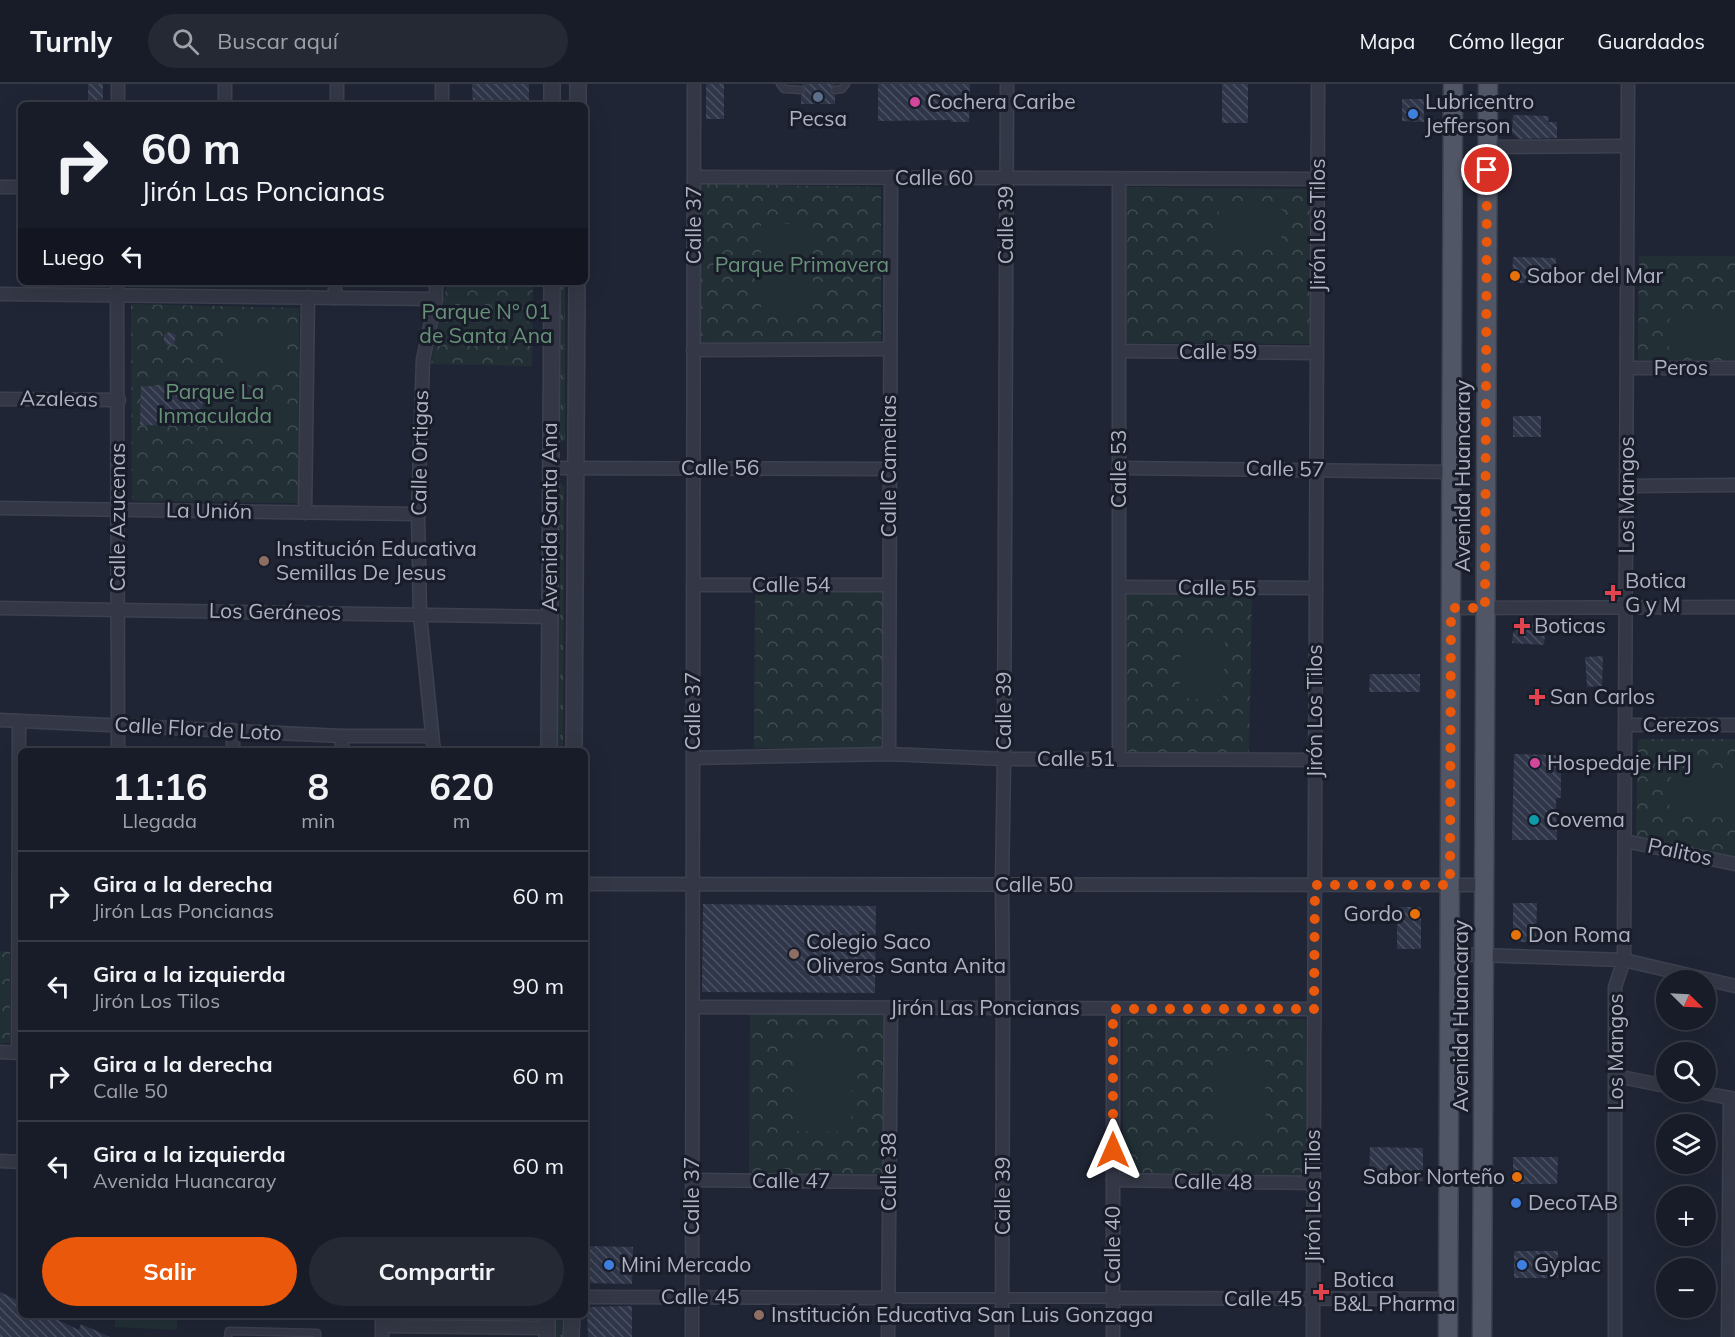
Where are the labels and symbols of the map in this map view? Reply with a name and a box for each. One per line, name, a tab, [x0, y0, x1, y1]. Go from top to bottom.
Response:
place label: Cochera Caribe	[927, 88, 1076, 114]
place label: Lubricentro Jefferson	[1425, 88, 1534, 138]
marker: Pecsa	[811, 90, 825, 104]
marker: Cochera Caribe	[908, 95, 922, 109]
place label: Pecsa	[789, 105, 847, 131]
marker: Lubricentro Jefferson	[1406, 107, 1420, 121]
pin	[1461, 144, 1512, 195]
street label: Jirón Los Tilos	[1304, 158, 1330, 292]
street label: Calle 60	[895, 164, 973, 190]
street label: Calle 37	[680, 186, 706, 264]
street label: Calle 39	[992, 186, 1018, 264]
park label: Parque Primavera	[715, 251, 889, 277]
place label: Sabor del Mar	[1527, 262, 1663, 288]
marker: Sabor del Mar	[1508, 269, 1522, 283]
park label: Parque N° 01 de Santa Ana	[419, 298, 553, 348]
street label: Calle 59	[1179, 338, 1257, 364]
street label: Peros	[1654, 354, 1708, 380]
park label: Parque La Inmaculada	[158, 378, 272, 428]
street label: Avenida Huancaray	[1449, 380, 1475, 572]
street label: Azaleas	[20, 384, 98, 412]
street label: Calle Ortigas	[405, 390, 433, 516]
street label: Calle Camelias	[875, 394, 901, 538]
street label: Avenida Santa Ana	[536, 422, 562, 612]
street label: Calle 53	[1105, 430, 1131, 508]
street label: Los Mangos	[1613, 436, 1639, 554]
street label: Calle Azucenas	[104, 443, 130, 591]
street label: Calle 56	[681, 454, 759, 480]
street label: Calle 57	[1245, 454, 1325, 482]
street label: La Unión	[166, 496, 252, 524]
place label: Institución Educativa Semillas De Jesus	[276, 535, 477, 585]
marker: Institución Educativa Semillas De Jesus	[257, 554, 271, 568]
place label: Botica G y M	[1625, 567, 1686, 617]
street label: Calle 54	[752, 571, 831, 597]
street label: Calle 55	[1177, 573, 1257, 601]
marker: Botica G y M	[1606, 586, 1620, 600]
street label: Los Geráneos	[209, 597, 341, 625]
place label: Boticas	[1534, 612, 1606, 638]
marker: Boticas	[1515, 619, 1529, 633]
street label: Jirón Los Tilos	[1301, 644, 1327, 778]
street label: Calle 37	[679, 672, 705, 750]
street label: Calle 39	[990, 672, 1016, 750]
place label: San Carlos	[1550, 683, 1655, 709]
marker: San Carlos	[1528, 688, 1546, 706]
street label: Calle Flor de Loto	[114, 711, 282, 745]
street label: Cerezos	[1642, 711, 1720, 737]
street label: Calle 51	[1037, 745, 1115, 771]
place label: Hospedaje HPJ	[1547, 749, 1692, 775]
marker: Hospedaje HPJ	[1528, 756, 1542, 770]
place label: Covema	[1546, 806, 1625, 832]
marker: Covema	[1527, 813, 1541, 827]
street label: Palitos	[1646, 832, 1715, 871]
street label: Calle 50	[995, 871, 1073, 897]
place label: Gordo	[1344, 900, 1403, 926]
marker: Gordo	[1408, 907, 1422, 921]
street label: Avenida Huancaray	[1447, 920, 1473, 1112]
place label: Don Roma	[1528, 921, 1631, 947]
place label: Colegio Saco Oliveros Santa Anita	[806, 928, 1006, 978]
marker: Don Roma	[1509, 928, 1523, 942]
marker: Colegio Saco Oliveros Santa Anita	[787, 947, 801, 961]
north arrow	[1656, 970, 1716, 1030]
street label: Los Mangos	[1602, 993, 1628, 1111]
street label: Jirón Las Poncianas	[890, 994, 1080, 1020]
position arrow	[1081, 1118, 1145, 1182]
street label: Jirón Los Tilos	[1299, 1129, 1325, 1263]
street label: Calle 38	[875, 1133, 901, 1211]
street label: Calle 37	[678, 1157, 704, 1235]
street label: Calle 39	[989, 1157, 1015, 1235]
place label: Sabor Norteño	[1363, 1163, 1505, 1189]
street label: Calle 47	[752, 1167, 830, 1193]
street label: Calle 48	[1173, 1167, 1253, 1195]
marker: Sabor Norteño	[1510, 1170, 1524, 1184]
place label: DecoTAB	[1528, 1189, 1618, 1215]
marker: DecoTAB	[1509, 1196, 1523, 1210]
street label: Calle 40	[1099, 1206, 1125, 1284]
place label: Mini Mercado	[621, 1251, 751, 1277]
place label: Gyplac	[1534, 1251, 1601, 1277]
marker: Mini Mercado	[602, 1258, 616, 1272]
marker: Gyplac	[1515, 1258, 1529, 1272]
place label: Botica B&L Pharma	[1333, 1266, 1456, 1316]
street label: Calle 45	[661, 1283, 739, 1309]
street label: Calle 45	[1224, 1285, 1302, 1311]
marker: Botica B&L Pharma	[1314, 1285, 1328, 1299]
place label: Institución Educativa San Luis Gonzaga	[771, 1301, 1153, 1327]
marker: Institución Educativa San Luis Gonzaga	[752, 1308, 766, 1322]

